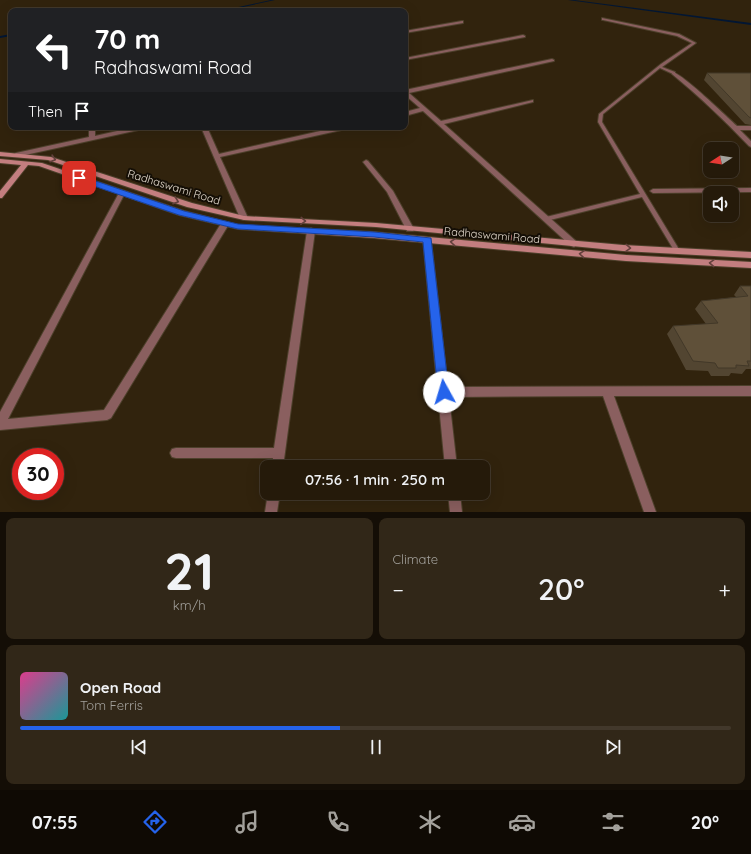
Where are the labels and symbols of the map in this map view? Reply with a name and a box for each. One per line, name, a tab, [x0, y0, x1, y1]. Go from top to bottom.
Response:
north arrow	[703, 142, 739, 178]
one-way arrow	[49, 155, 56, 163]
pin	[62, 161, 96, 195]
street label: Radhaswami Road	[126, 166, 222, 208]
one-way arrow	[172, 196, 179, 204]
one-way arrow	[300, 217, 307, 226]
street label: Radhaswami Road	[443, 224, 541, 246]
one-way arrow	[450, 238, 456, 247]
one-way arrow	[625, 244, 631, 253]
one-way arrow	[579, 250, 585, 259]
one-way arrow	[709, 258, 715, 267]
position arrow	[423, 371, 465, 413]
speed limit sign: 30	[12, 448, 64, 500]

